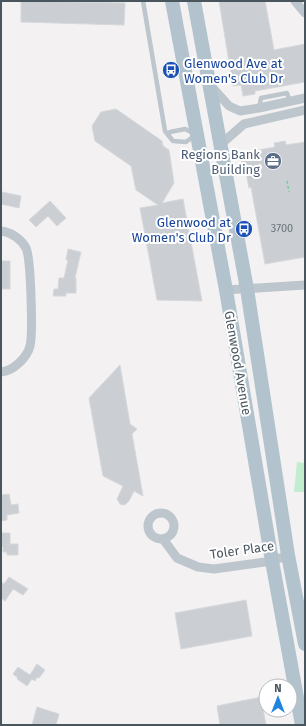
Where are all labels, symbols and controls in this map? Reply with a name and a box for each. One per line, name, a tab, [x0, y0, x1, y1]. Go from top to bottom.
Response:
place label: Glenwood Ave at Women's Club Dr	[184, 56, 283, 86]
bus stop icon: Glenwood Ave at Women's Club Dr	[161, 60, 181, 80]
place label: Regions Bank Building	[181, 147, 260, 177]
office icon: Regions Bank Building	[263, 151, 283, 171]
place label: Glenwood at Women's Club Dr	[132, 215, 231, 245]
bus stop icon: Glenwood at Women's Club Dr	[234, 219, 254, 239]
house number: 3700	[271, 222, 293, 235]
street label: Glenwood Avenue	[221, 310, 255, 416]
street label: Toler Place	[209, 538, 275, 562]
north arrow	[258, 678, 298, 718]
text: N	[274, 682, 282, 695]

